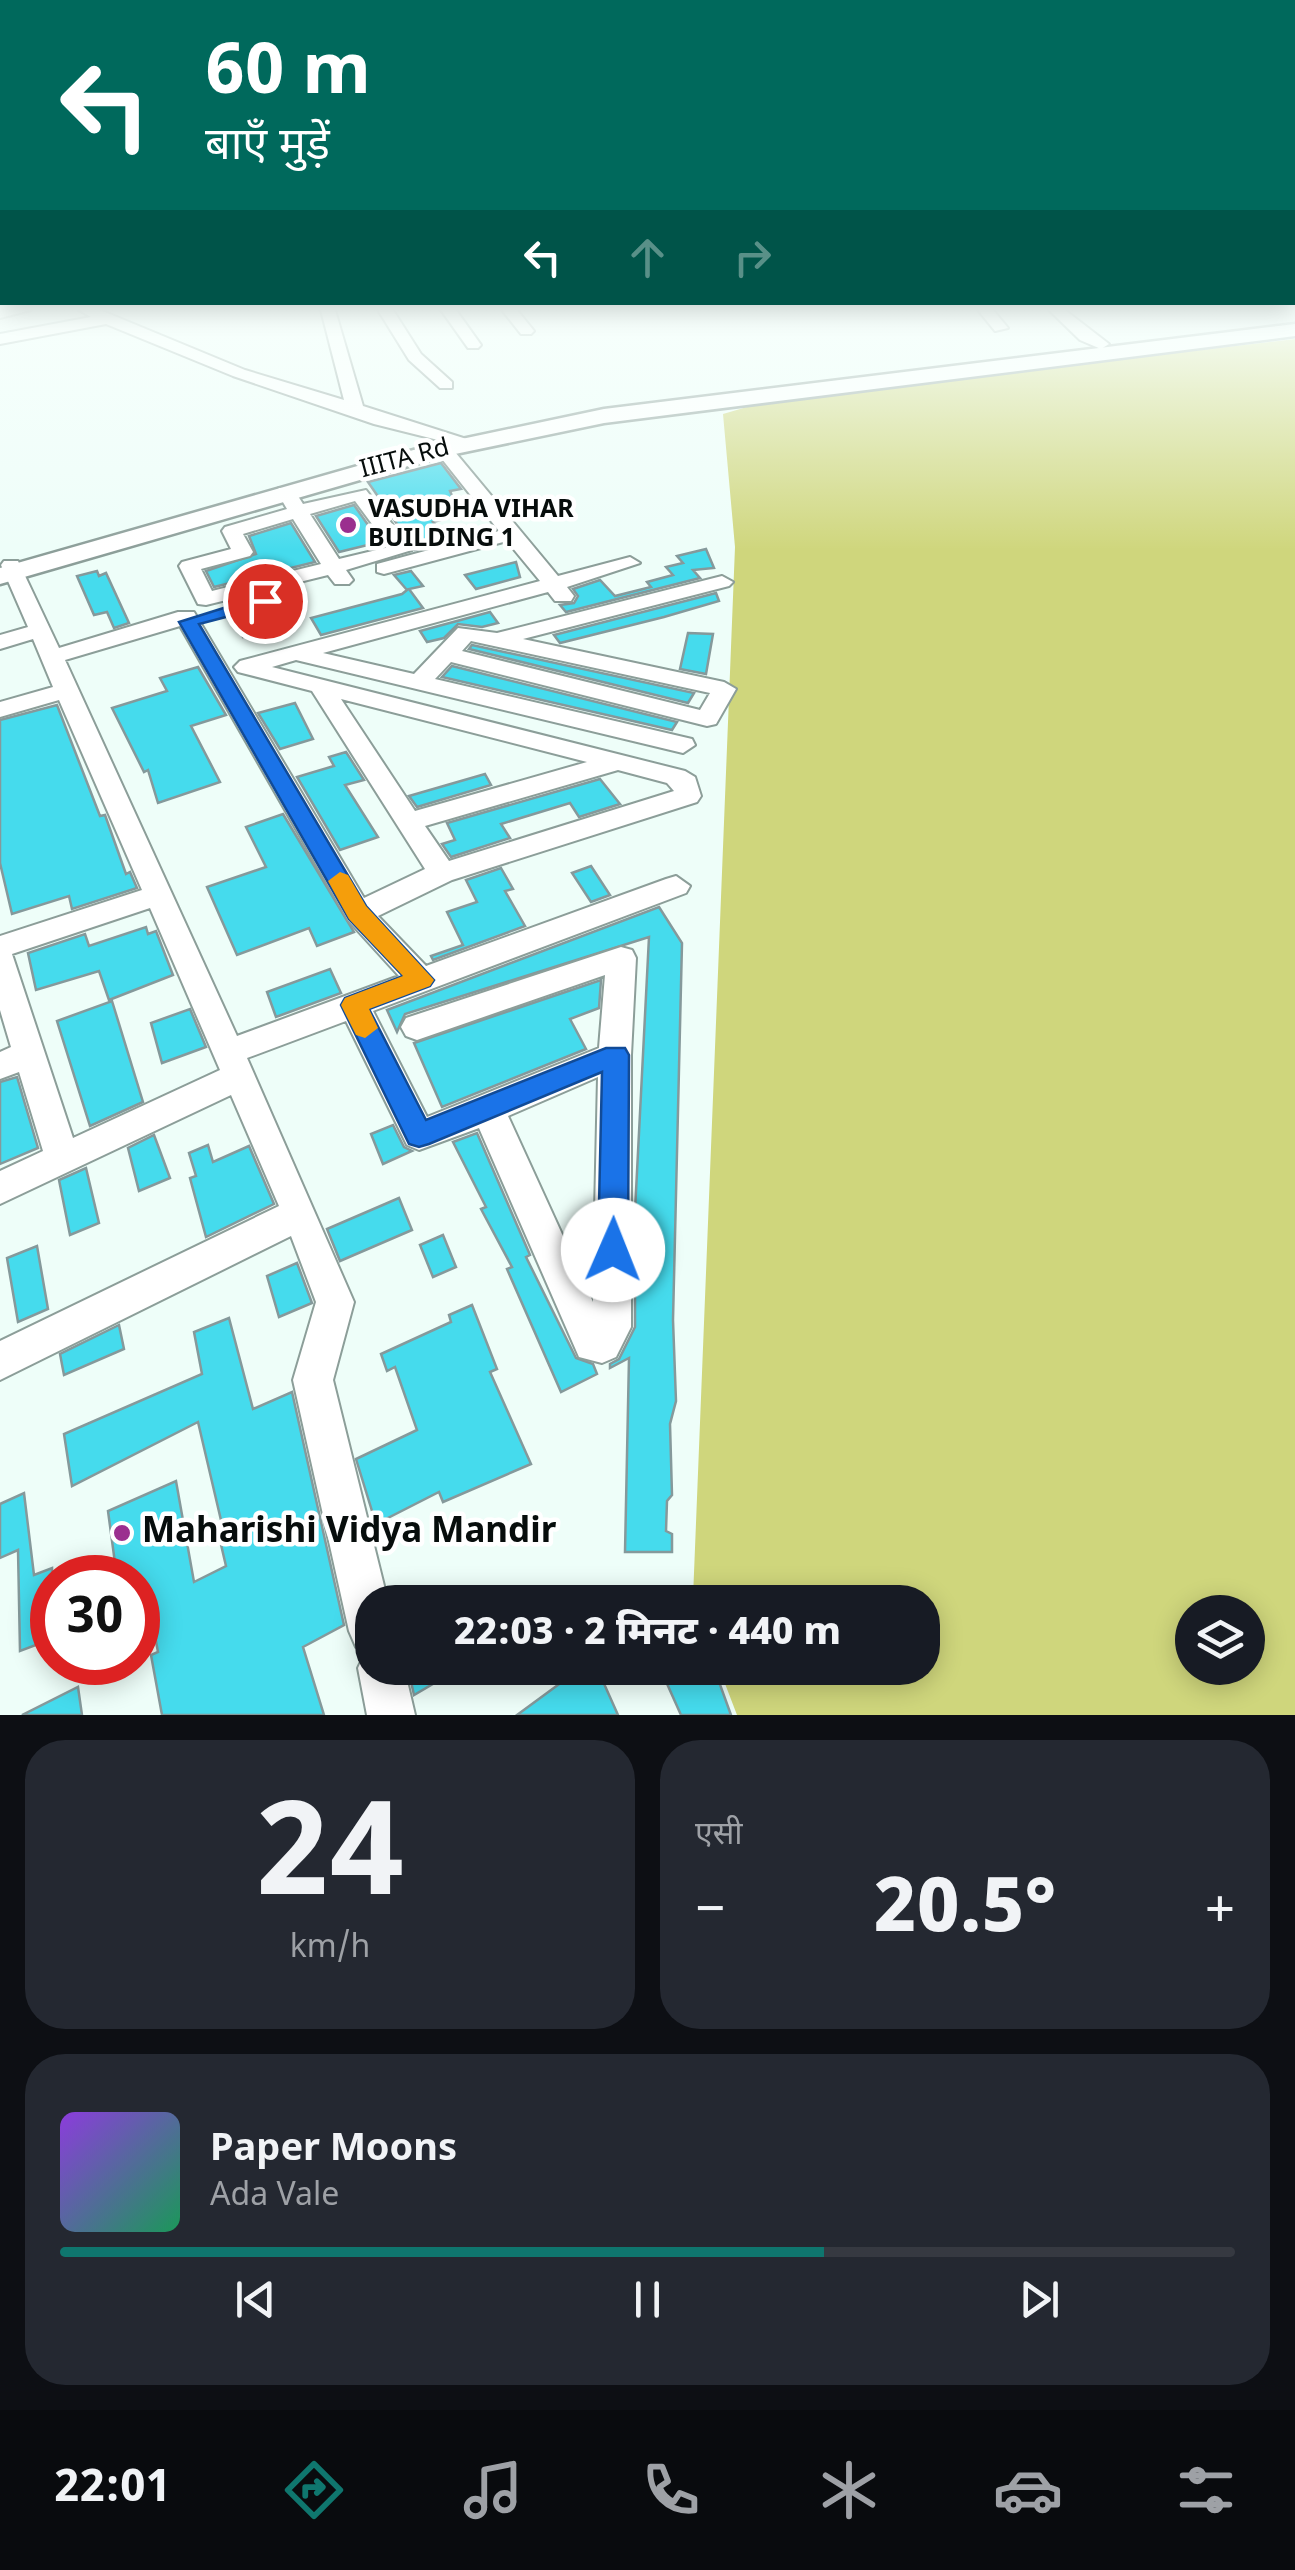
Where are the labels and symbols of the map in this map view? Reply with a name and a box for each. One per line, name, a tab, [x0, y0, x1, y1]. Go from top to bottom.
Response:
street label: IIITA Rd	[357, 433, 453, 487]
place label: VASUDHA VIHAR BUILDING 1	[368, 495, 574, 556]
marker: VASUDHA VIHAR BUILDING 1	[337, 514, 359, 536]
pin	[223, 559, 308, 644]
position arrow	[561, 1198, 665, 1302]
place label: Maharishi Vidya Mandir	[142, 1511, 557, 1556]
marker: Maharishi Vidya Mandir	[111, 1522, 133, 1544]
speed limit sign: 30	[30, 1555, 160, 1685]

